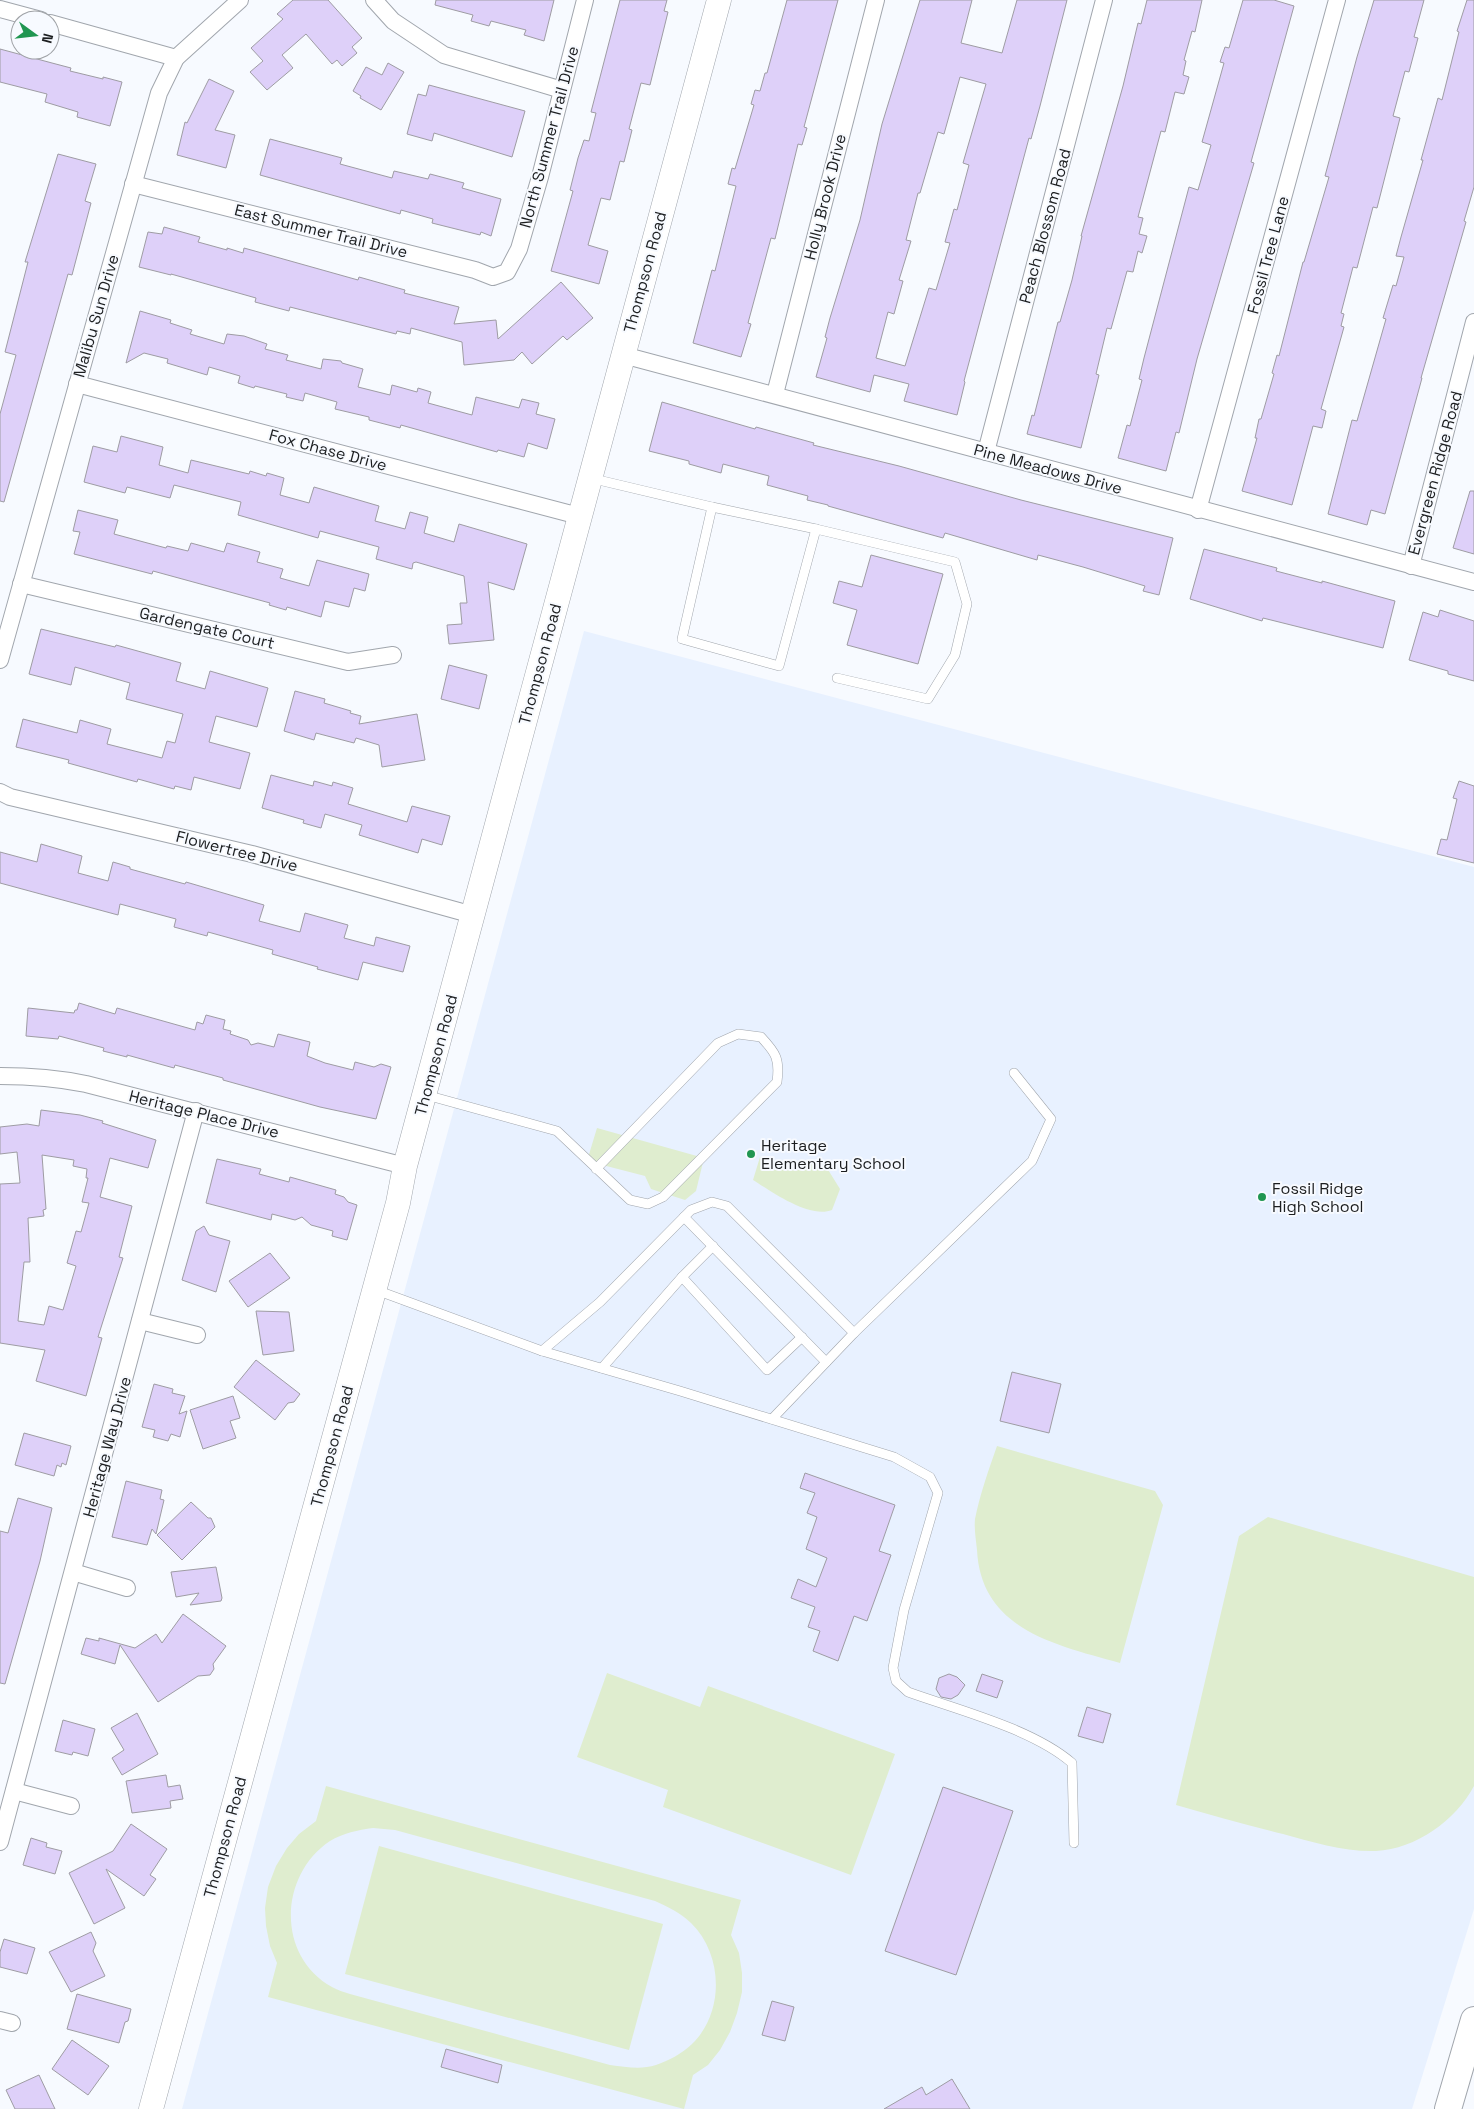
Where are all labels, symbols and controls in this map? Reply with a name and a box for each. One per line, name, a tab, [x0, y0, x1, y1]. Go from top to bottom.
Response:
north arrow	[10, 10, 60, 60]
text: N	[38, 31, 57, 45]
street label: North Summer Trail Drive	[515, 44, 583, 230]
street label: Holly Brook Drive	[799, 132, 851, 262]
street label: Peach Blossom Road	[1014, 146, 1076, 306]
street label: Fossil Tree Lane	[1242, 194, 1294, 316]
street label: East Summer Trail Drive	[232, 199, 410, 263]
street label: Thompson Road	[619, 209, 671, 335]
street label: Malibu Sun Drive	[68, 252, 124, 380]
street label: Evergreen Ridge Road	[1403, 389, 1467, 557]
street label: Fox Chase Drive	[267, 424, 389, 476]
street label: Pine Meadows Drive	[971, 439, 1125, 499]
street label: Thompson Road	[514, 601, 566, 727]
street label: Gardengate Court	[137, 602, 277, 654]
street label: Flowertree Drive	[174, 826, 300, 876]
street label: Thompson Road	[410, 992, 462, 1118]
street label: Heritage Place Drive	[127, 1085, 281, 1143]
place label: Heritage Elementary School	[761, 1135, 906, 1174]
marker: Heritage Elementary School	[745, 1148, 757, 1160]
place label: Fossil Ridge High School	[1272, 1178, 1363, 1217]
marker: Fossil Ridge High School	[1256, 1191, 1268, 1203]
street label: Heritage Way Drive	[78, 1374, 136, 1520]
street label: Thompson Road	[306, 1383, 358, 1509]
street label: Thompson Road	[199, 1774, 251, 1900]

